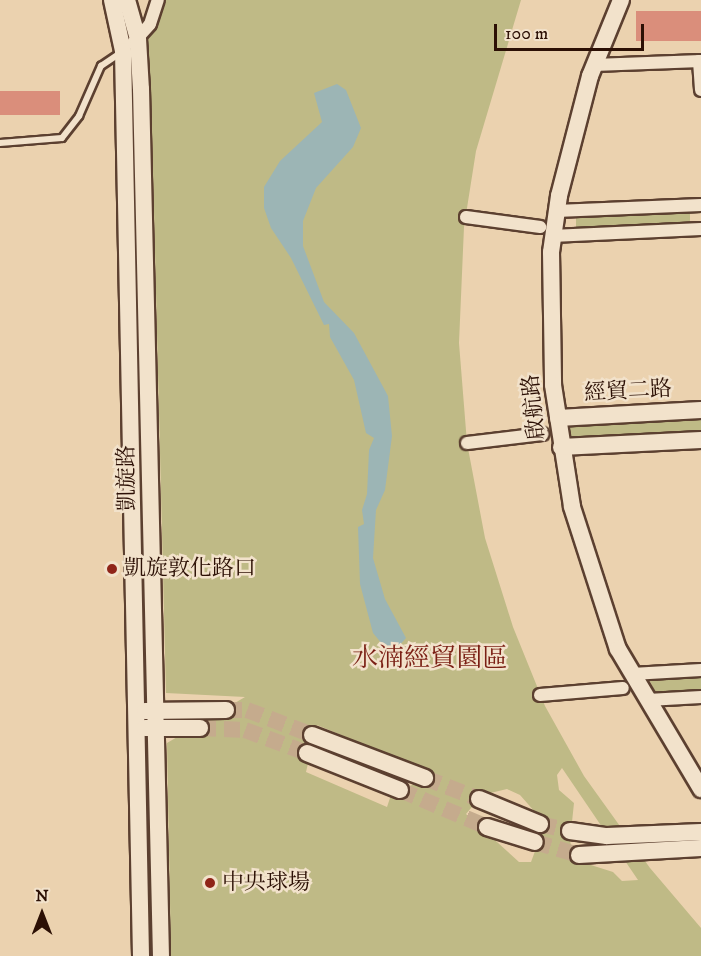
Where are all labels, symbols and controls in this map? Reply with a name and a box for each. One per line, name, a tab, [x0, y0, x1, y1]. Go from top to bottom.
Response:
scale bar	[497, 12, 647, 50]
text: 100 m	[505, 23, 548, 45]
street label: 啟航路	[517, 373, 551, 441]
street label: 經貿二路	[583, 376, 673, 406]
street label: 凱旋路	[113, 445, 141, 511]
place label: 凱旋敦化路口	[124, 556, 256, 582]
marker: 凱旋敦化路口	[105, 562, 119, 576]
district label: 水湳經貿園區	[352, 643, 508, 675]
place label: 中央球場	[222, 870, 310, 896]
marker: 中央球場	[203, 876, 217, 890]
north arrow	[12, 884, 72, 944]
text: N	[35, 886, 49, 906]

